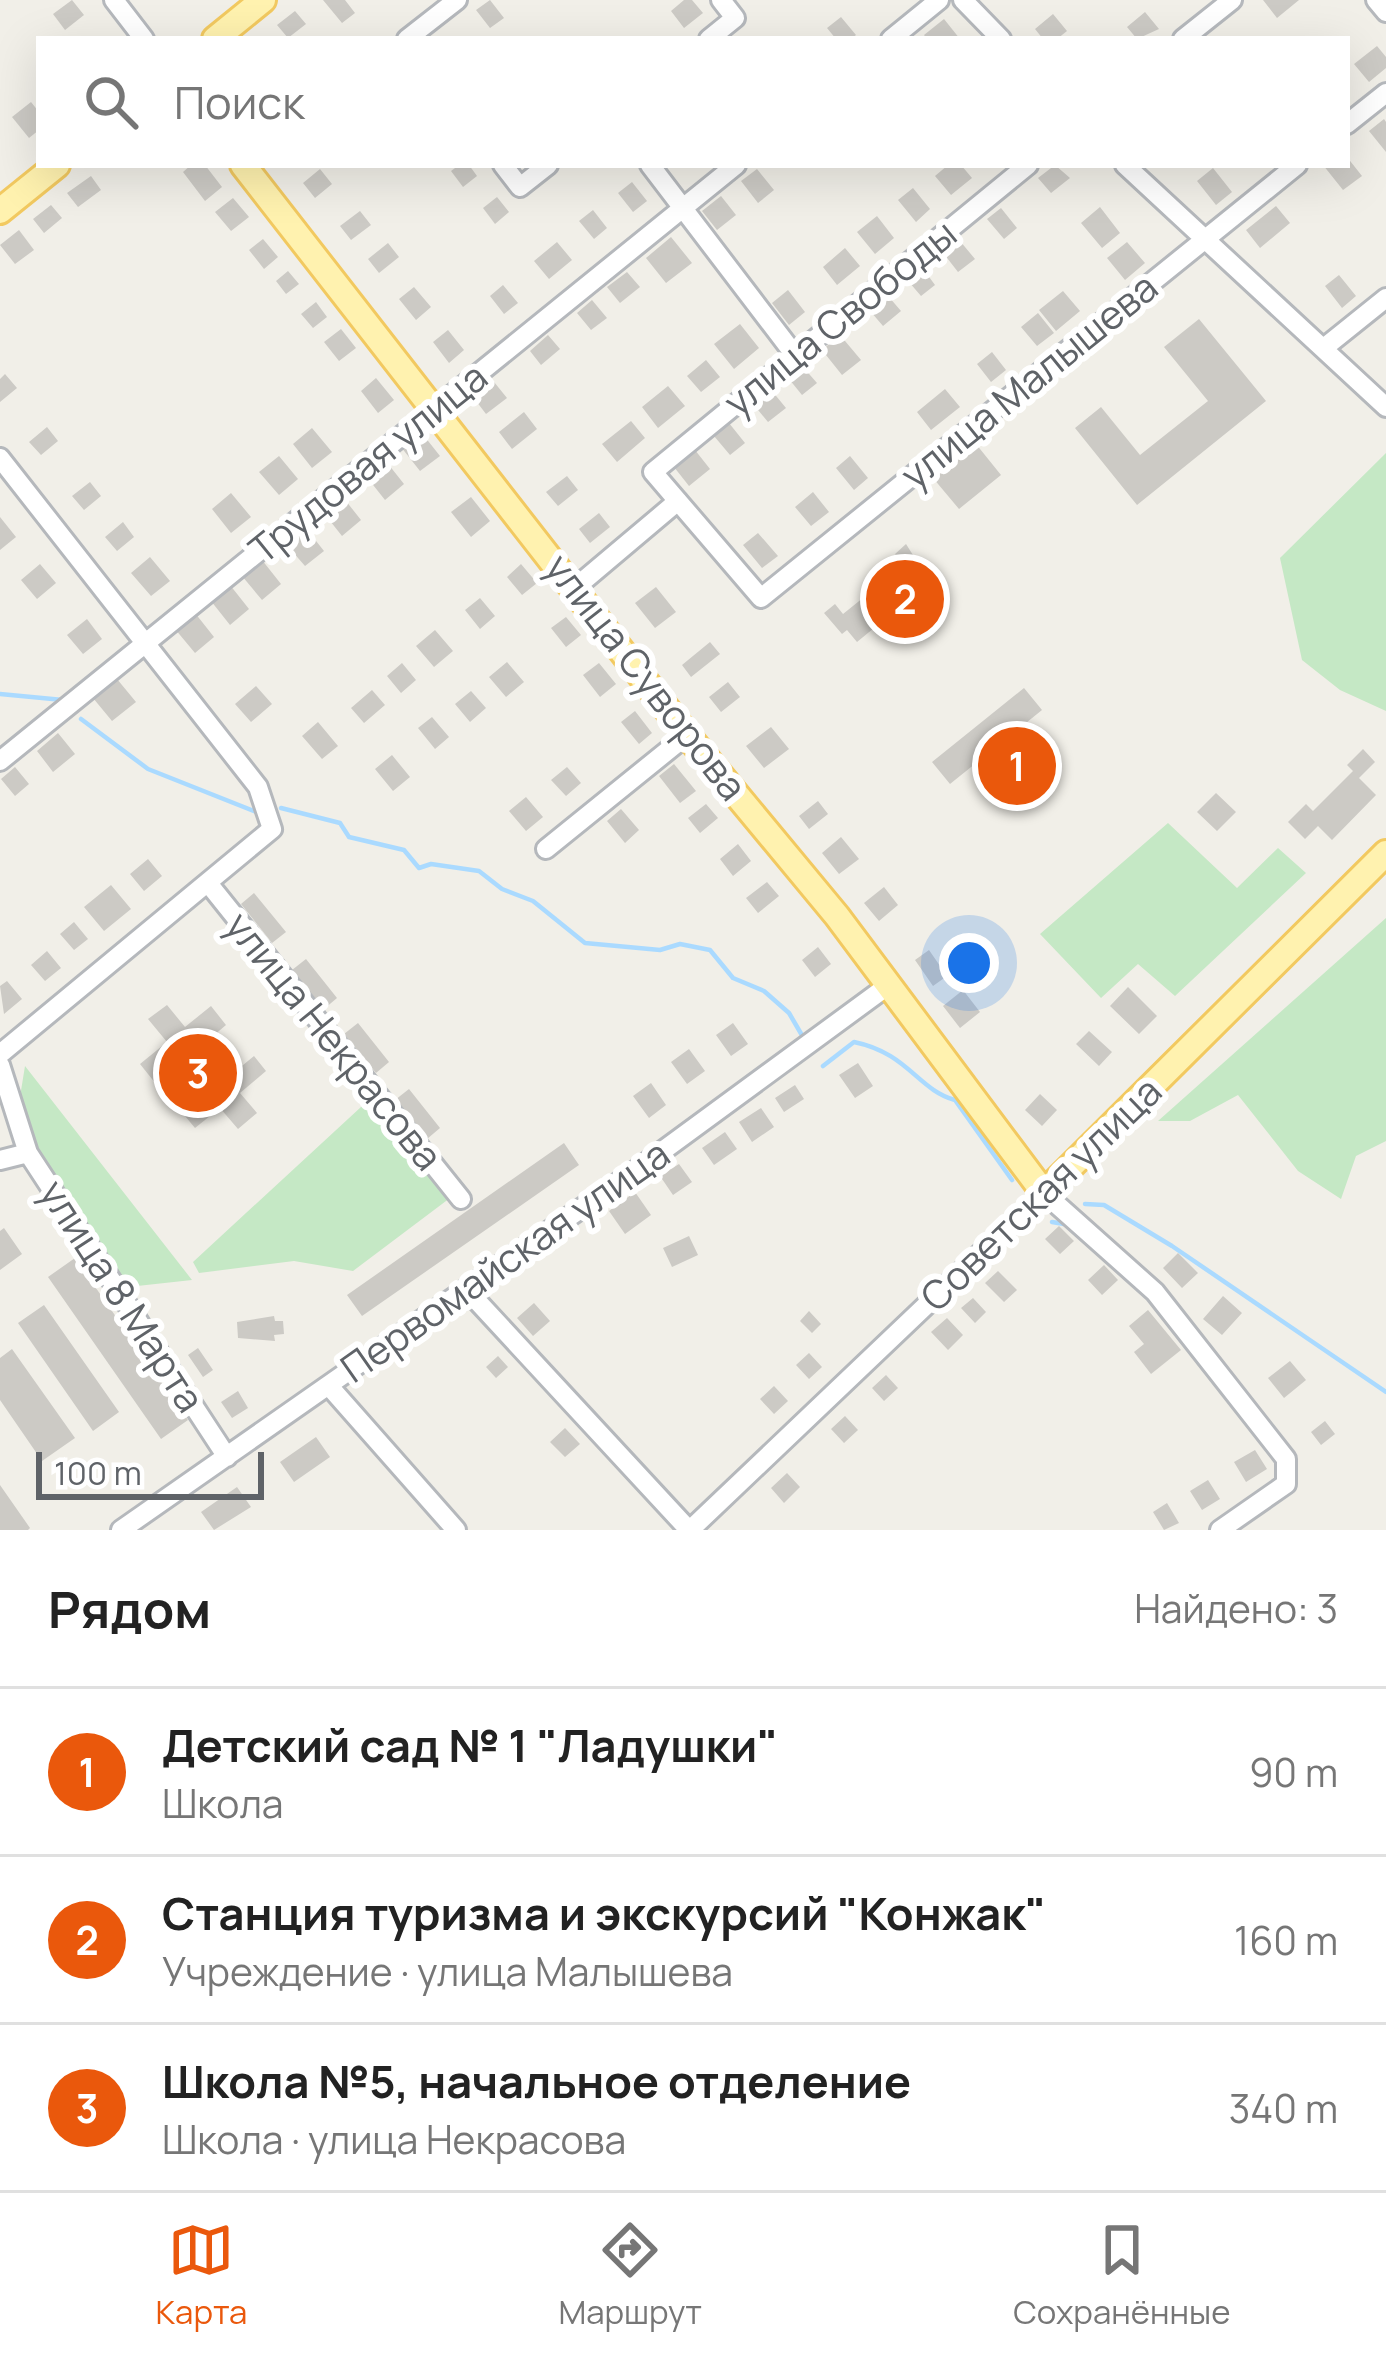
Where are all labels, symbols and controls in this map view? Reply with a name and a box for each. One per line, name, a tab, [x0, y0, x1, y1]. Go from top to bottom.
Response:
search box	[36, 36, 1350, 168]
icon: search	[78, 69, 144, 135]
text: Поиск	[174, 71, 305, 133]
street label: улица Свободы	[712, 207, 967, 428]
street label: улица Малышева	[889, 260, 1168, 501]
street label: Трудовая улица	[237, 349, 498, 575]
street label: улица Суворова	[533, 542, 760, 811]
pin: 2	[866, 554, 944, 644]
pin: 1	[978, 721, 1056, 811]
street label: улица Некрасова	[214, 900, 456, 1181]
your location	[939, 933, 999, 993]
pin: 3	[159, 1028, 237, 1118]
street label: Советская улица	[908, 1064, 1173, 1322]
street label: Первомайская улица	[329, 1126, 680, 1394]
street label: улица 8 Марта	[28, 1169, 218, 1422]
scale bar	[36, 1446, 264, 1499]
text: 100 m	[54, 1450, 142, 1495]
text: Рядом	[48, 1574, 211, 1643]
text: Найдено: 3	[1134, 1581, 1338, 1635]
text: Детский сад № 1 "Ладушки"	[162, 1714, 778, 1776]
text: 1	[78, 1745, 96, 1799]
text: 90 m	[1249, 1745, 1338, 1799]
text: Школа	[162, 1776, 284, 1830]
text: Станция туризма и экскурсий "Конжак"	[162, 1882, 1046, 1944]
text: 2	[75, 1913, 99, 1967]
text: 160 m	[1234, 1913, 1338, 1967]
text: Учреждение · улица Малышева	[162, 1944, 733, 1998]
text: Школа №5, начальное отделение	[162, 2050, 911, 2112]
text: 3	[76, 2081, 98, 2135]
text: 340 m	[1229, 2081, 1338, 2135]
text: Школа · улица Некрасова	[162, 2112, 626, 2166]
tab: Карта	[156, 2217, 247, 2334]
tab: Маршрут	[558, 2217, 702, 2334]
tab: Сохранённые	[1013, 2217, 1230, 2334]

